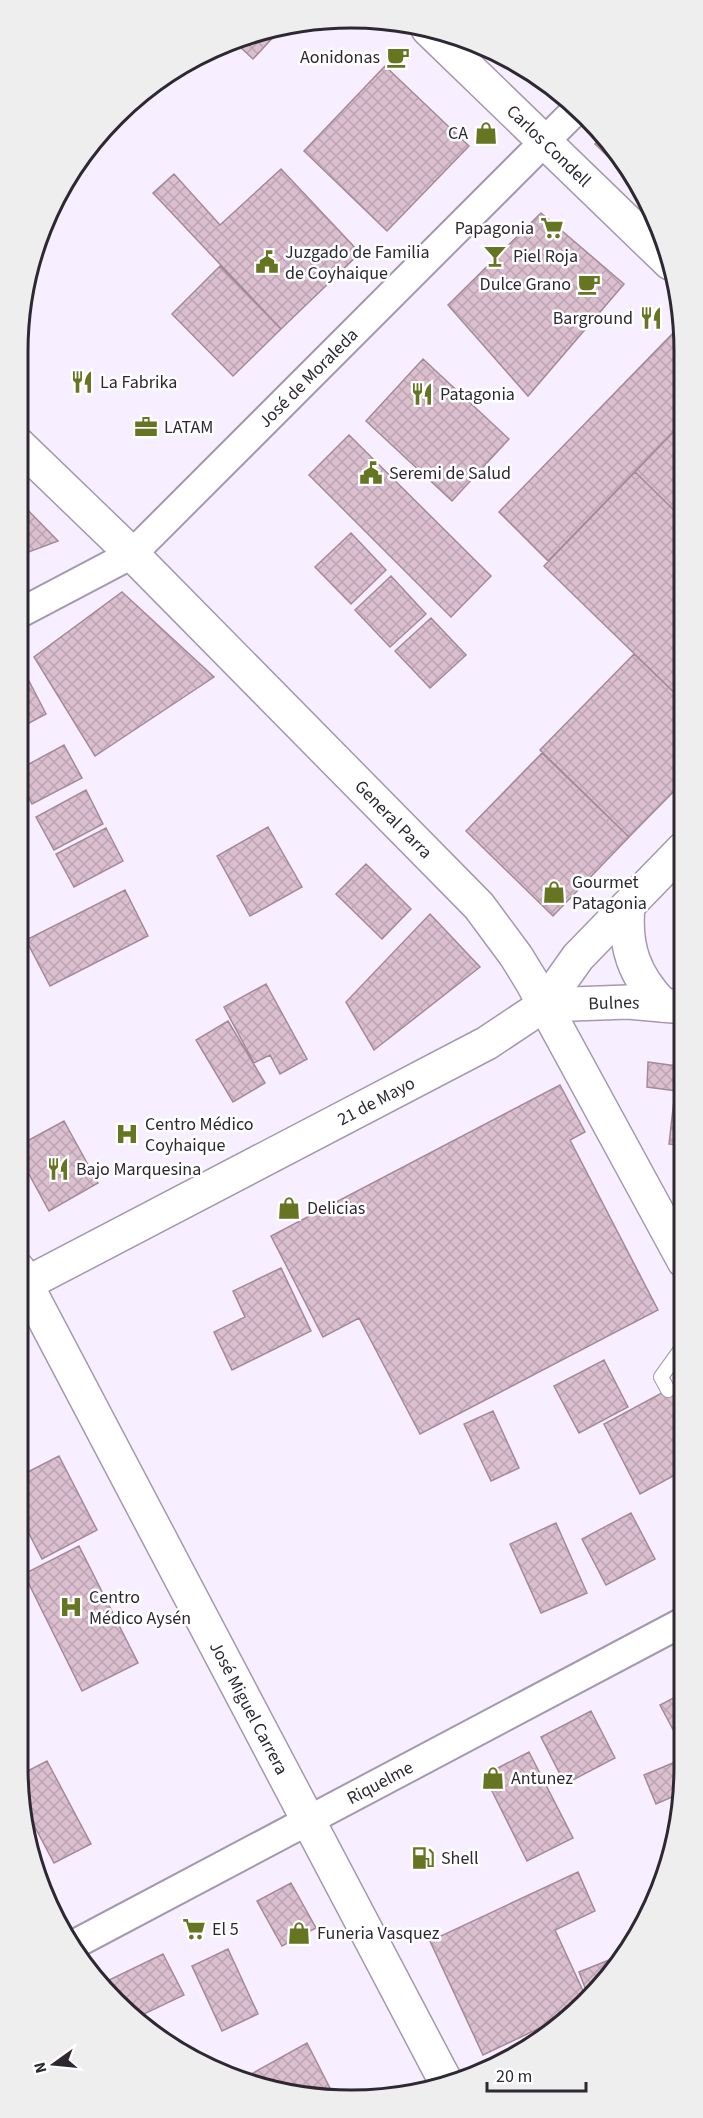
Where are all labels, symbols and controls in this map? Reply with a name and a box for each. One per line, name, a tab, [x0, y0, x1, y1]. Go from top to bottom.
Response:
cafe icon: Aonidonas	[385, 44, 411, 70]
place label: Aonidonas	[300, 45, 380, 70]
street label: Carlos Condell	[501, 99, 596, 193]
shop icon: CA	[473, 120, 499, 146]
place label: CA	[448, 121, 468, 146]
supermarket icon: Papagonia	[539, 215, 565, 241]
place label: Papagonia	[455, 216, 534, 241]
place label: Juzgado de Familia de Coyhaique	[285, 240, 429, 286]
bar icon: Piel Roja	[482, 243, 508, 269]
place label: Piel Roja	[513, 244, 578, 269]
public building icon: Juzgado de Familia de Coyhaique	[254, 249, 280, 275]
cafe icon: Dulce Grano	[576, 271, 602, 297]
place label: Dulce Grano	[480, 272, 571, 297]
restaurant icon: Barground	[638, 305, 664, 331]
place label: Barground	[553, 306, 633, 331]
street label: José de Moraleda	[253, 323, 364, 433]
restaurant icon: La Fabrika	[69, 369, 95, 395]
place label: La Fabrika	[100, 370, 177, 395]
restaurant icon: Patagonia	[409, 381, 435, 407]
place label: Patagonia	[440, 382, 515, 407]
office icon: LATAM	[133, 414, 159, 440]
place label: LATAM	[164, 415, 213, 440]
public building icon: Seremi de Salud	[358, 460, 384, 486]
place label: Seremi de Salud	[389, 461, 511, 486]
street label: General Parra	[349, 775, 438, 865]
place label: Gourmet Patagonia	[572, 870, 647, 916]
shop icon: Gourmet Patagonia	[541, 879, 567, 905]
street label: Bulnes	[588, 990, 641, 1016]
street label: 21 de Mayo	[333, 1071, 419, 1132]
place label: Centro Médico Coyhaique	[145, 1112, 254, 1158]
hospital icon: Centro Médico Coyhaique	[114, 1121, 140, 1147]
restaurant icon: Bajo Marquesina	[45, 1156, 71, 1182]
place label: Bajo Marquesina	[76, 1157, 201, 1182]
shop icon: Delicias	[276, 1195, 302, 1221]
place label: Delicias	[307, 1196, 365, 1221]
place label: Centro Médico Aysén	[89, 1585, 191, 1631]
hospital icon: Centro Médico Aysén	[58, 1594, 84, 1620]
street label: José Miguel Carrera	[203, 1637, 294, 1779]
street label: Riquelme	[343, 1755, 418, 1811]
shop icon: Antunez	[480, 1765, 506, 1791]
place label: Antunez	[511, 1766, 573, 1791]
fuel station icon: Shell	[410, 1845, 436, 1871]
place label: Shell	[441, 1846, 479, 1871]
supermarket icon: El 5	[181, 1916, 207, 1942]
place label: El 5	[212, 1917, 239, 1942]
shop icon: Funeria Vasquez	[286, 1920, 312, 1946]
place label: Funeria Vasquez	[317, 1921, 440, 1946]
north arrow	[24, 2034, 84, 2094]
scale bar	[487, 2055, 586, 2093]
text: N	[28, 2060, 52, 2076]
text: 20 m	[496, 2064, 532, 2089]

